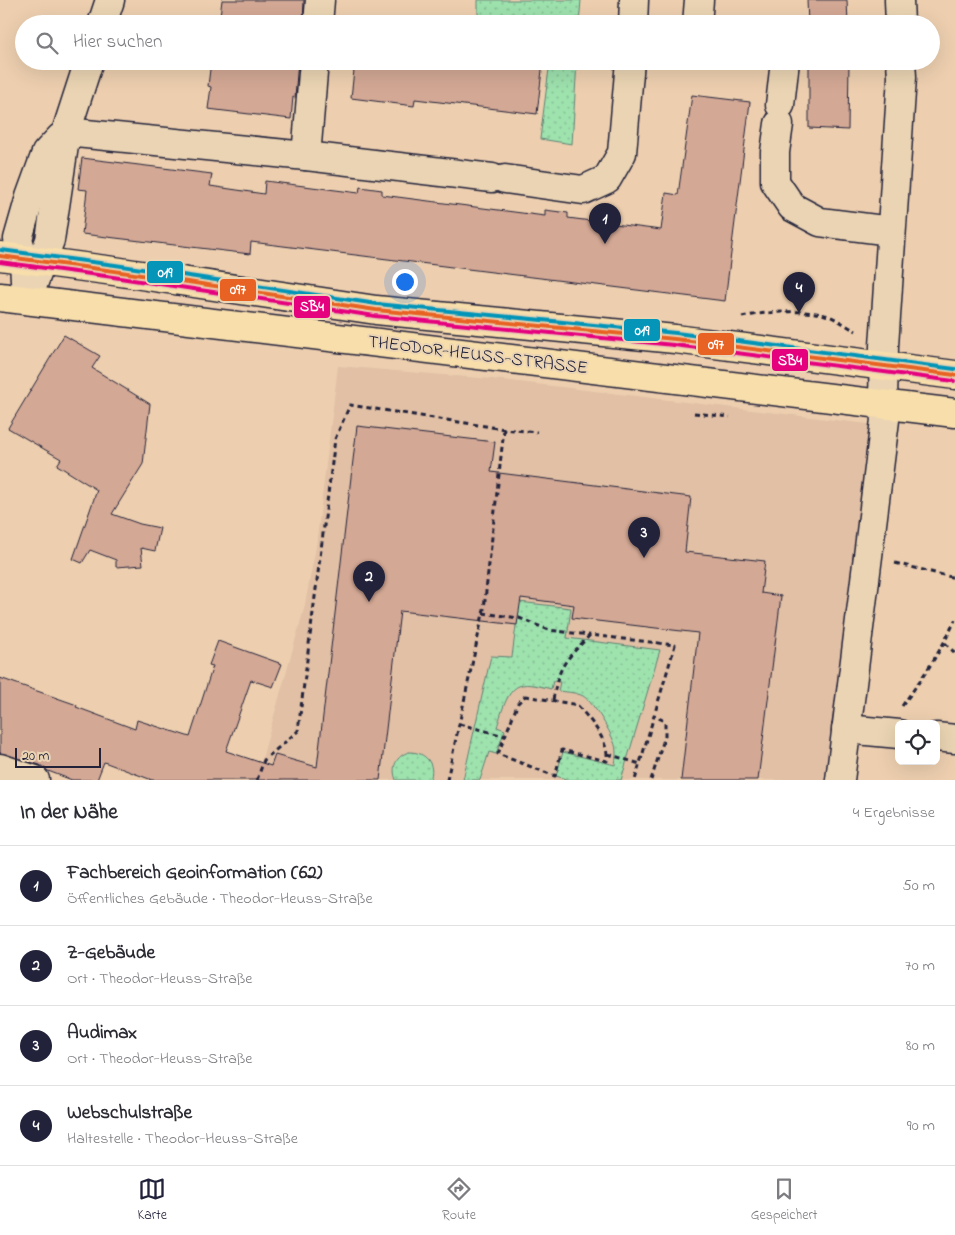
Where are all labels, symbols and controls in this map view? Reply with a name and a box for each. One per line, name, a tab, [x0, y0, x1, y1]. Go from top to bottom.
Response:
search box	[15, 15, 940, 70]
icon: search	[33, 29, 61, 57]
text: Hier suchen	[73, 29, 162, 56]
pin: 1	[589, 203, 621, 244]
line badge: 019	[146, 260, 184, 284]
text: 019	[157, 263, 173, 284]
your location	[392, 269, 418, 295]
pin: 4	[783, 272, 815, 313]
line badge: 097	[219, 278, 257, 302]
text: 097	[229, 280, 246, 301]
line badge: SB4	[293, 295, 331, 319]
text: SB4	[300, 297, 324, 318]
line badge: 019	[623, 318, 661, 342]
text: 019	[634, 321, 650, 342]
street label: THEODOR-HEUSS-STRASSE	[366, 330, 589, 382]
line badge: 097	[697, 332, 735, 356]
text: 097	[707, 335, 724, 356]
line badge: SB4	[771, 348, 809, 372]
text: SB4	[778, 351, 802, 372]
pin: 3	[628, 517, 660, 558]
pin: 2	[353, 561, 385, 602]
map controls	[895, 720, 940, 765]
button: locate	[895, 720, 940, 765]
scale bar	[15, 745, 101, 768]
text: 20 m	[22, 746, 49, 767]
text: In der Nähe	[20, 798, 118, 828]
text: 4 Ergebnisse	[853, 801, 935, 825]
text: Fachbereich Geoinformation (62)	[67, 860, 322, 887]
text: 1	[33, 874, 39, 898]
text: 50 m	[903, 874, 935, 898]
text: Öffentliches Gebäude · Theodor-Heuss-Straße	[67, 887, 373, 911]
text: Z-Gebäude	[67, 940, 155, 967]
text: 2	[32, 954, 40, 978]
text: 70 m	[905, 954, 935, 978]
text: Ort · Theodor-Heuss-Straße	[67, 967, 252, 991]
text: Audimax	[67, 1020, 137, 1047]
text: 3	[33, 1034, 39, 1058]
text: 80 m	[906, 1034, 935, 1058]
text: Ort · Theodor-Heuss-Straße	[67, 1047, 252, 1071]
text: Webschulstraße	[67, 1100, 192, 1127]
text: 4	[33, 1114, 39, 1138]
text: 90 m	[907, 1114, 935, 1138]
text: Haltestelle · Theodor-Heuss-Straße	[67, 1127, 298, 1151]
tab: Karte	[137, 1175, 167, 1226]
tab: Route	[442, 1175, 476, 1226]
tab: Gespeichert	[751, 1175, 818, 1226]

